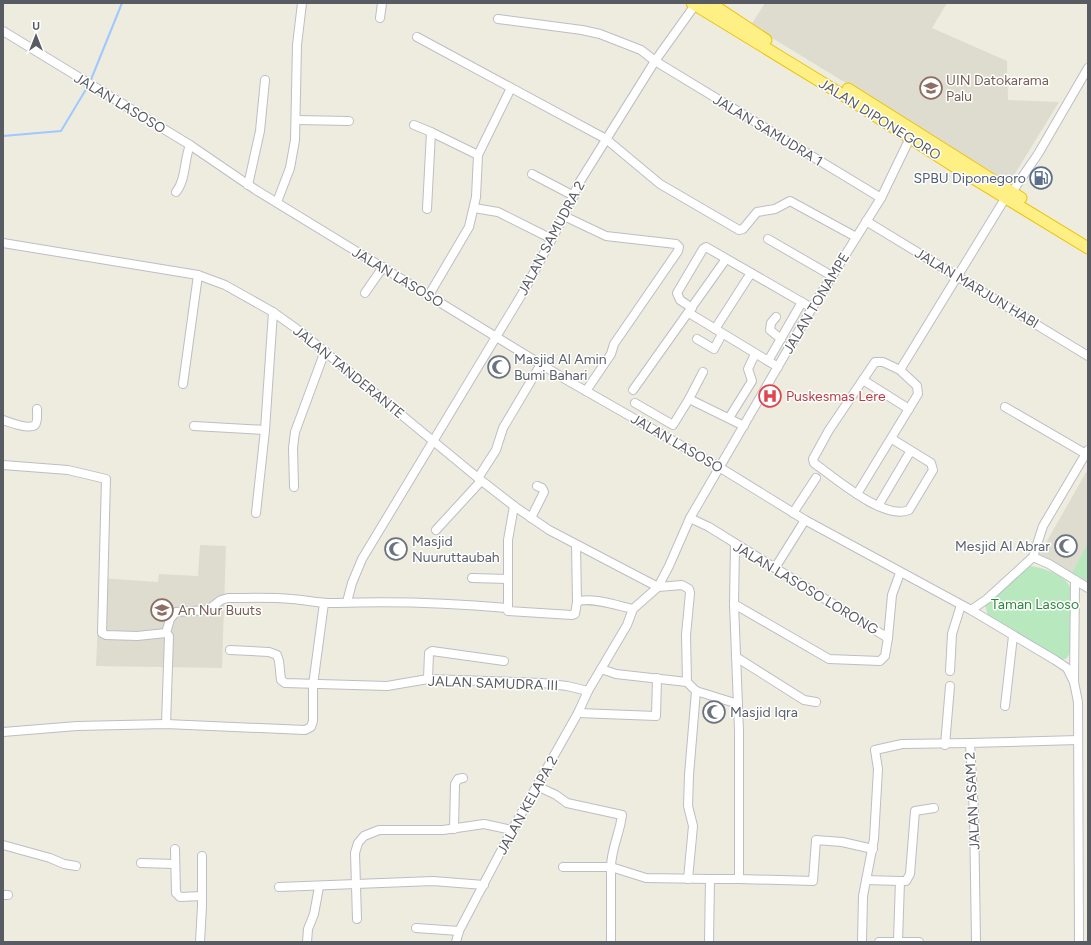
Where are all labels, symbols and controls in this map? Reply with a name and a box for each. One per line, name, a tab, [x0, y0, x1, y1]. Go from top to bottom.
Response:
north arrow	[16, 16, 56, 56]
text: U	[32, 20, 40, 33]
street label: JALAN LASOSO	[71, 70, 169, 137]
place label: UIN Datokarama Palu	[946, 72, 1049, 105]
street label: JALAN DIPONEGORO	[816, 75, 944, 164]
school or university icon: UIN Datokarama Palu	[918, 75, 944, 101]
street label: JALAN SAMUDRA 1	[710, 91, 826, 170]
fuel station icon: SPBU Diponegoro	[1028, 165, 1054, 191]
place label: SPBU Diponegoro	[913, 170, 1026, 187]
street label: JALAN SAMUDRA 2	[514, 178, 589, 298]
street label: JALAN LASOSO	[349, 244, 447, 311]
street label: JALAN MARJUN HABI	[912, 245, 1042, 332]
street label: JALAN TONAMPE	[780, 250, 853, 357]
street label: JALAN TANDERANTE	[290, 322, 408, 422]
place label: Masjid Al Amin Bumi Bahari	[514, 351, 607, 384]
mosque icon: Masjid Al Amin Bumi Bahari	[486, 354, 512, 380]
hospital icon: Puskesmas Lere	[757, 383, 783, 409]
place label: Puskesmas Lere	[786, 388, 886, 405]
street label: JALAN LASOSO	[628, 410, 726, 477]
place label: Masjid Nuuruttaubah	[412, 533, 500, 566]
mosque icon: Mesjid Al Abrar	[1053, 533, 1079, 559]
mosque icon: Masjid Nuuruttaubah	[383, 536, 409, 562]
street label: JALAN LASOSO LORONG	[730, 538, 882, 639]
place label: Mesjid Al Abrar	[955, 538, 1050, 555]
park label: Taman Lasoso	[991, 596, 1079, 613]
school or university icon: An Nur Buuts	[149, 597, 175, 623]
place label: An Nur Buuts	[178, 602, 262, 619]
street label: JALAN SAMUDRA III	[428, 673, 558, 694]
mosque icon: Masjid Iqra	[701, 699, 727, 725]
place label: Masjid Iqra	[730, 704, 798, 721]
street label: JALAN ASAM 2	[961, 751, 984, 851]
street label: JALAN KELAPA 2	[493, 753, 562, 858]

